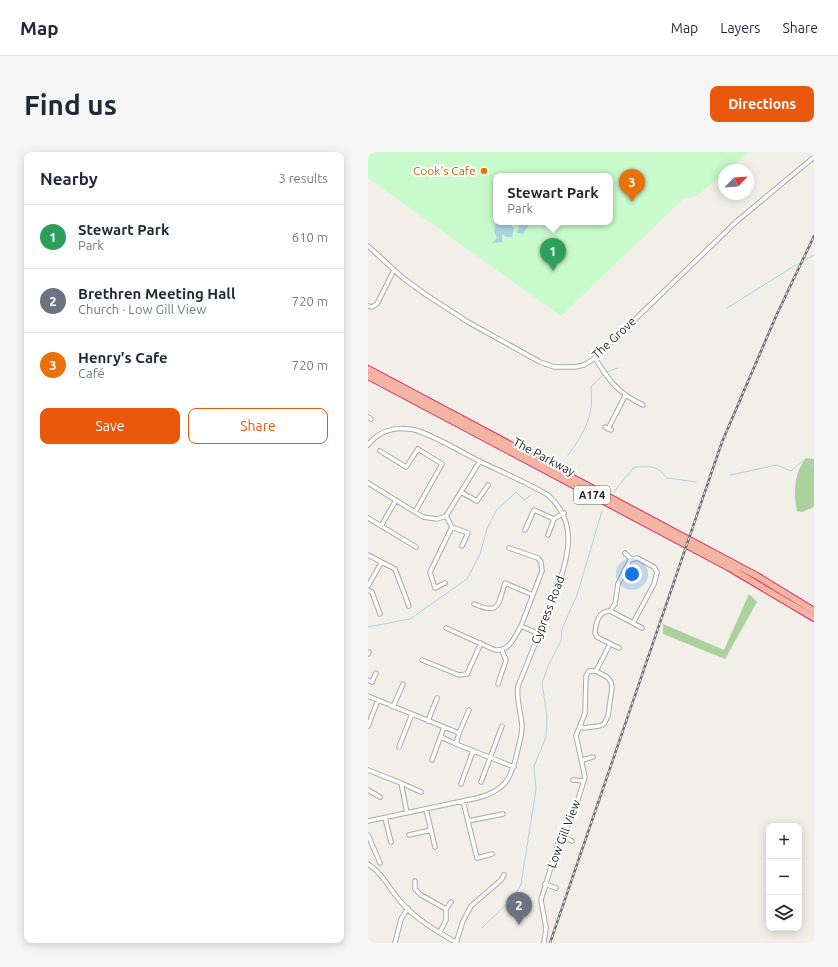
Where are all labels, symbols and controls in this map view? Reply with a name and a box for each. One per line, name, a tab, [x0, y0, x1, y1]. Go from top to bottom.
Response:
text: Map	[20, 17, 59, 39]
text: Map	[671, 20, 698, 36]
text: Layers	[720, 20, 760, 36]
text: Share	[782, 20, 818, 36]
button: Directions	[710, 86, 814, 122]
text: Find us	[24, 89, 117, 120]
place label: Cook's Cafe	[413, 164, 476, 177]
north arrow	[718, 164, 754, 200]
marker: Cook's Cafe	[479, 166, 489, 176]
text: Nearby	[40, 169, 98, 188]
pin: 3	[619, 169, 645, 202]
text: 3 results	[278, 171, 328, 185]
popup	[493, 173, 613, 225]
text: Stewart Park	[507, 184, 599, 201]
text: Park	[507, 201, 533, 215]
text: Stewart Park	[78, 221, 169, 238]
text: 1	[49, 230, 57, 244]
text: 610 m	[292, 230, 328, 244]
text: Park	[78, 238, 104, 252]
pin: 1	[540, 238, 566, 271]
text: Brethren Meeting Hall	[78, 285, 235, 302]
text: 2	[49, 294, 57, 308]
text: 720 m	[292, 294, 328, 308]
text: Church · Low Gill View	[78, 302, 206, 316]
street label: The Grove	[589, 314, 638, 361]
text: Henry's Cafe	[78, 349, 168, 366]
text: 3	[49, 358, 57, 372]
text: 720 m	[292, 358, 328, 372]
text: Café	[78, 366, 105, 380]
button: Save	[40, 408, 180, 444]
button: Share	[188, 408, 328, 444]
street label: The Parkway	[511, 435, 577, 478]
road number: A174	[574, 486, 610, 504]
your location	[622, 564, 642, 584]
street label: Cypress Road	[529, 574, 567, 646]
street label: Low Gill View	[545, 797, 583, 870]
map controls	[766, 823, 802, 931]
button: +	[766, 823, 802, 859]
button: −	[766, 859, 802, 895]
pin: 2	[506, 892, 532, 925]
button: layers	[766, 895, 802, 931]

